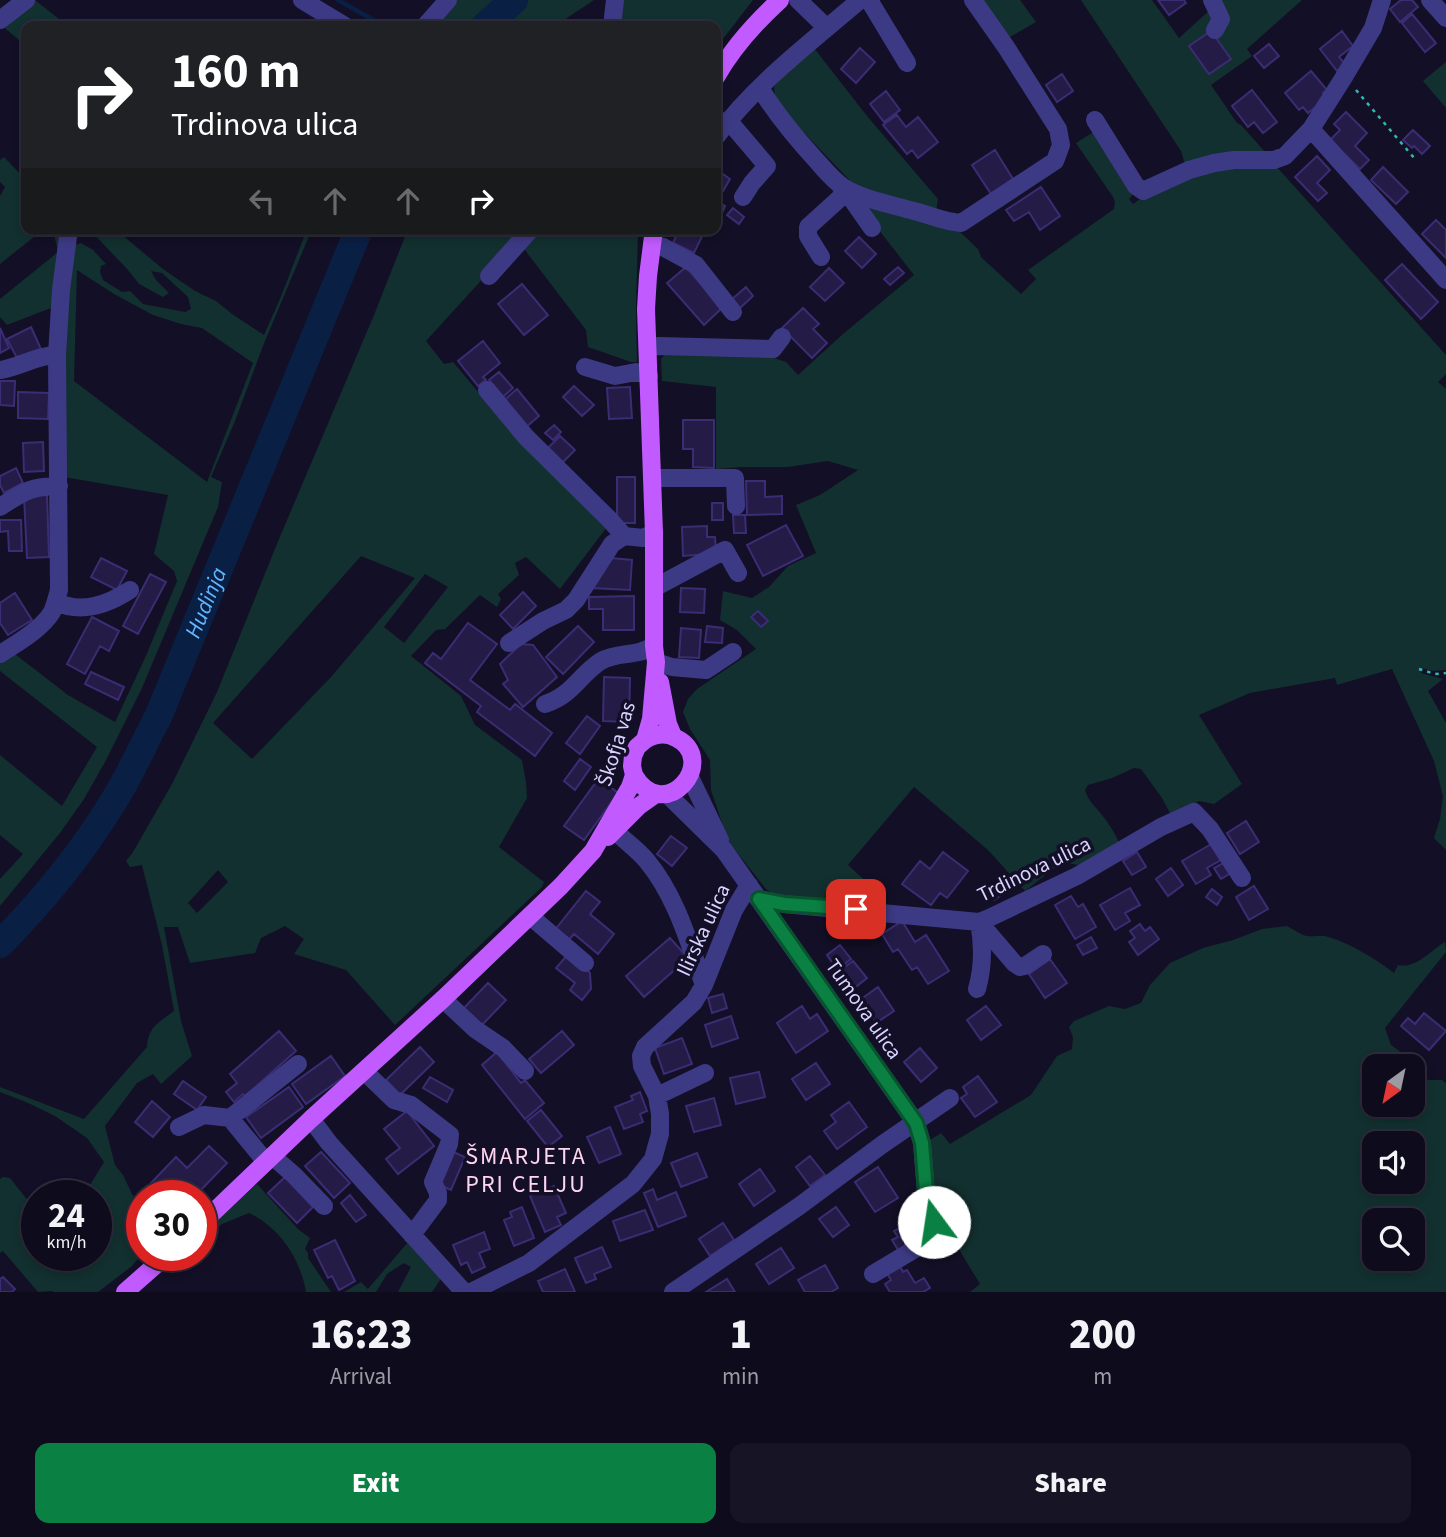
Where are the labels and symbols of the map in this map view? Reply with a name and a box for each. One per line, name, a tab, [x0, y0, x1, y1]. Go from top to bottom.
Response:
water label: Hudinja	[176, 562, 235, 643]
street label: Škofja vas	[589, 698, 643, 790]
street label: Trdinova ulica	[972, 829, 1096, 909]
street label: Ilirska ulica	[669, 879, 737, 981]
pin	[826, 879, 886, 939]
street label: Tumova ulica	[818, 953, 910, 1065]
north arrow	[1362, 1054, 1424, 1116]
district label: ŠMARJETA PRI CELJU	[465, 1139, 587, 1202]
speed limit sign: 30	[126, 1180, 217, 1271]
position arrow	[897, 1185, 971, 1259]

